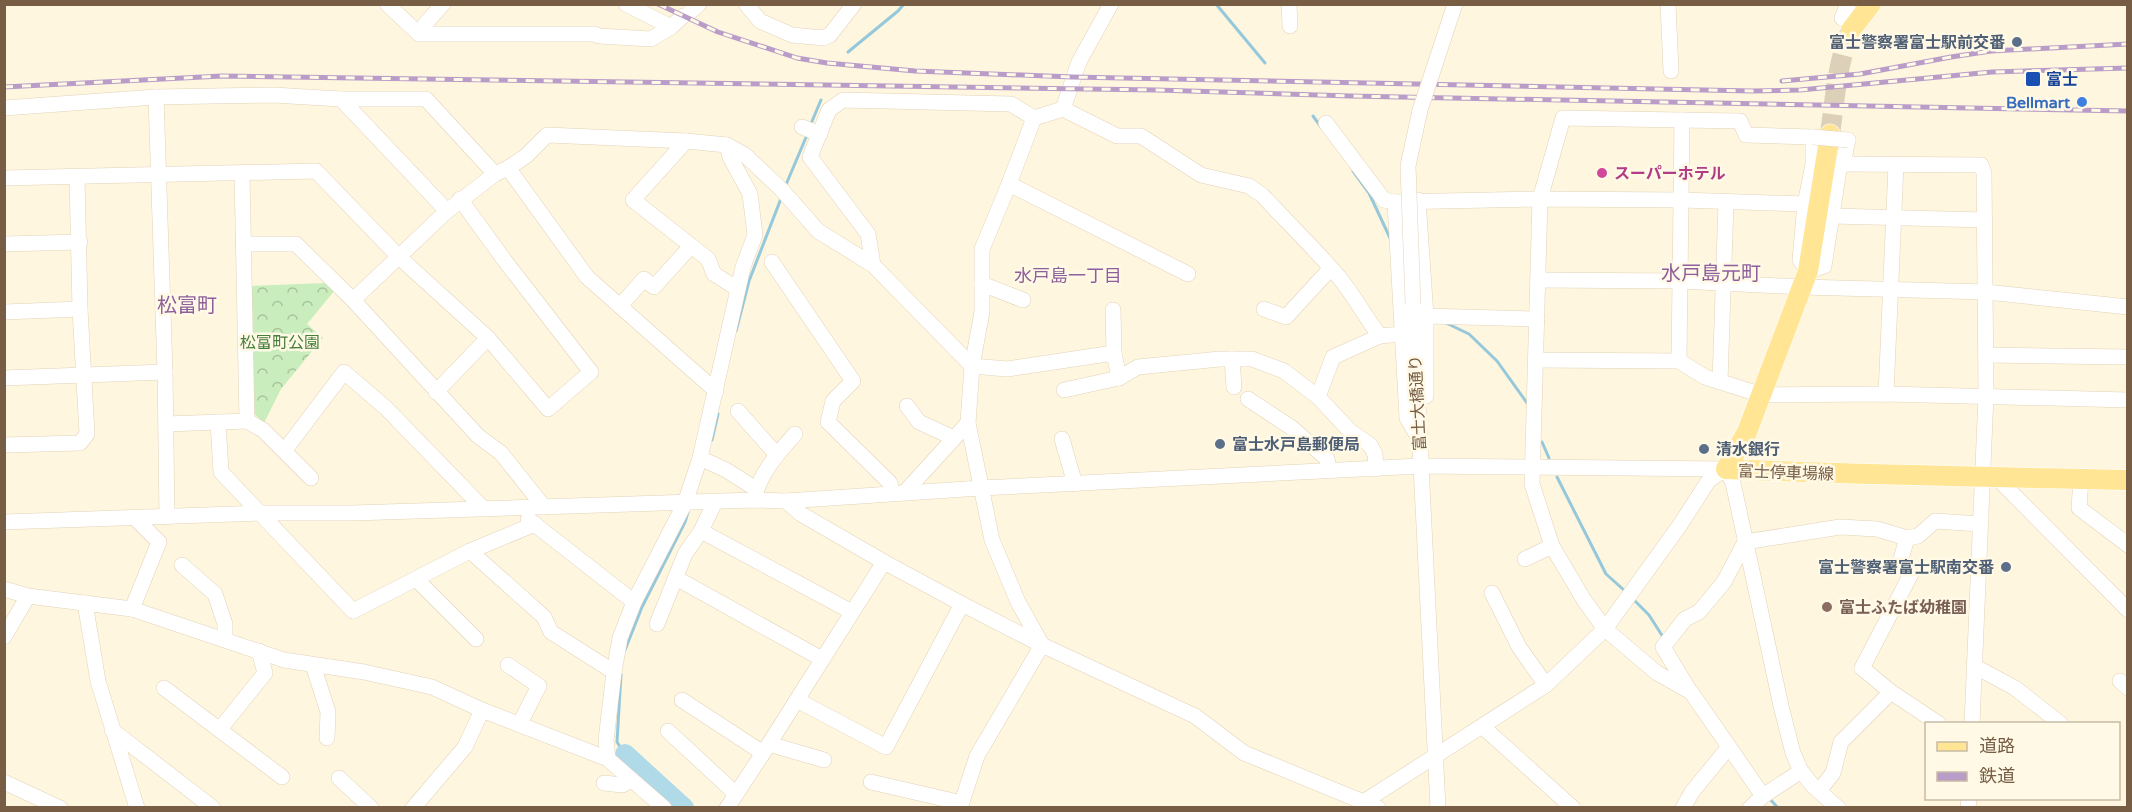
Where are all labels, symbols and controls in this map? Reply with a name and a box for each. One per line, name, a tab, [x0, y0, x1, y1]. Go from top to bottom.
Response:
place label: 富士警察署富士駅前交番	[1829, 33, 2005, 53]
marker: 富士警察署富士駅前交番	[2010, 35, 2024, 49]
marker: 富士	[2024, 70, 2042, 88]
place label: 富士	[2046, 70, 2078, 90]
place label: Bellmart	[2006, 93, 2071, 113]
marker: Bellmart	[2075, 95, 2089, 109]
place label: スーパーホテル	[1614, 164, 1726, 184]
marker: スーパーホテル	[1595, 166, 1609, 180]
district label: 水戸島元町	[1661, 262, 1761, 286]
district label: 水戸島一丁目	[1014, 265, 1122, 287]
district label: 松富町	[157, 294, 217, 318]
park label: 松富町公園	[240, 333, 320, 353]
street label: 富士大橋通り	[1405, 354, 1430, 451]
place label: 富士水戸島郵便局	[1232, 435, 1360, 455]
marker: 富士水戸島郵便局	[1213, 437, 1227, 451]
place label: 清水銀行	[1716, 440, 1780, 460]
marker: 清水銀行	[1697, 442, 1711, 456]
street label: 富士停車場線	[1738, 461, 1834, 485]
place label: 富士警察署富士駅南交番	[1818, 558, 1994, 578]
marker: 富士警察署富士駅南交番	[1999, 560, 2013, 574]
place label: 富士ふたば幼稚園	[1839, 598, 1967, 618]
marker: 富士ふたば幼稚園	[1820, 600, 1834, 614]
legend	[1925, 722, 2120, 800]
text: 道路	[1979, 735, 2015, 757]
text: 鉄道	[1979, 765, 2015, 787]

